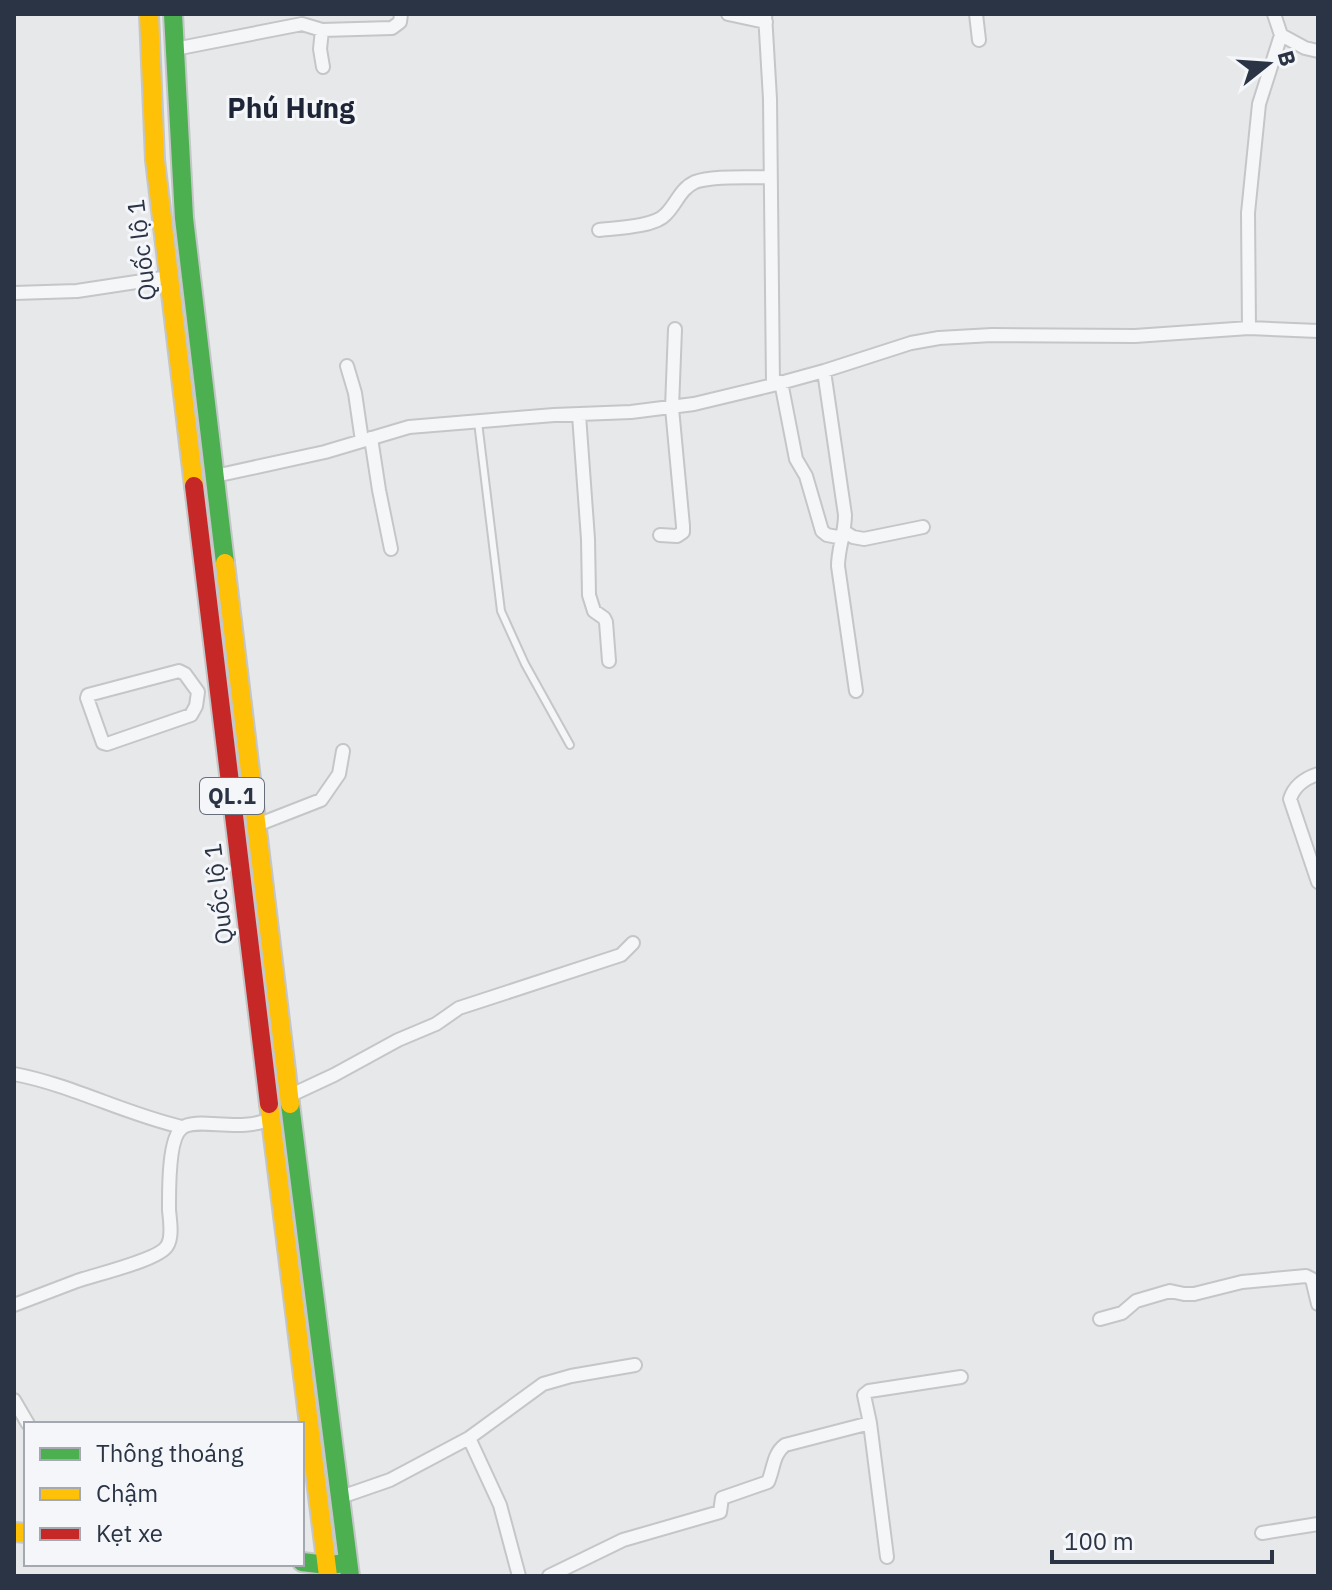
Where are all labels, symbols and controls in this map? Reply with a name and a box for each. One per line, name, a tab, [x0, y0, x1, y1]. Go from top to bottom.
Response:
north arrow	[1228, 24, 1308, 104]
text: B	[1272, 47, 1304, 69]
district label: Phú Hưng	[227, 89, 355, 126]
street label: Quốc lộ 1	[119, 198, 163, 303]
road number: QL.1	[200, 778, 264, 814]
street label: Quốc lộ 1	[196, 842, 240, 947]
legend	[24, 1422, 304, 1566]
text: Thông thoáng	[96, 1437, 244, 1469]
text: Chậm	[96, 1477, 158, 1509]
scale bar	[1052, 1514, 1272, 1564]
text: Kẹt xe	[96, 1517, 163, 1549]
text: 100 m	[1064, 1525, 1134, 1557]

